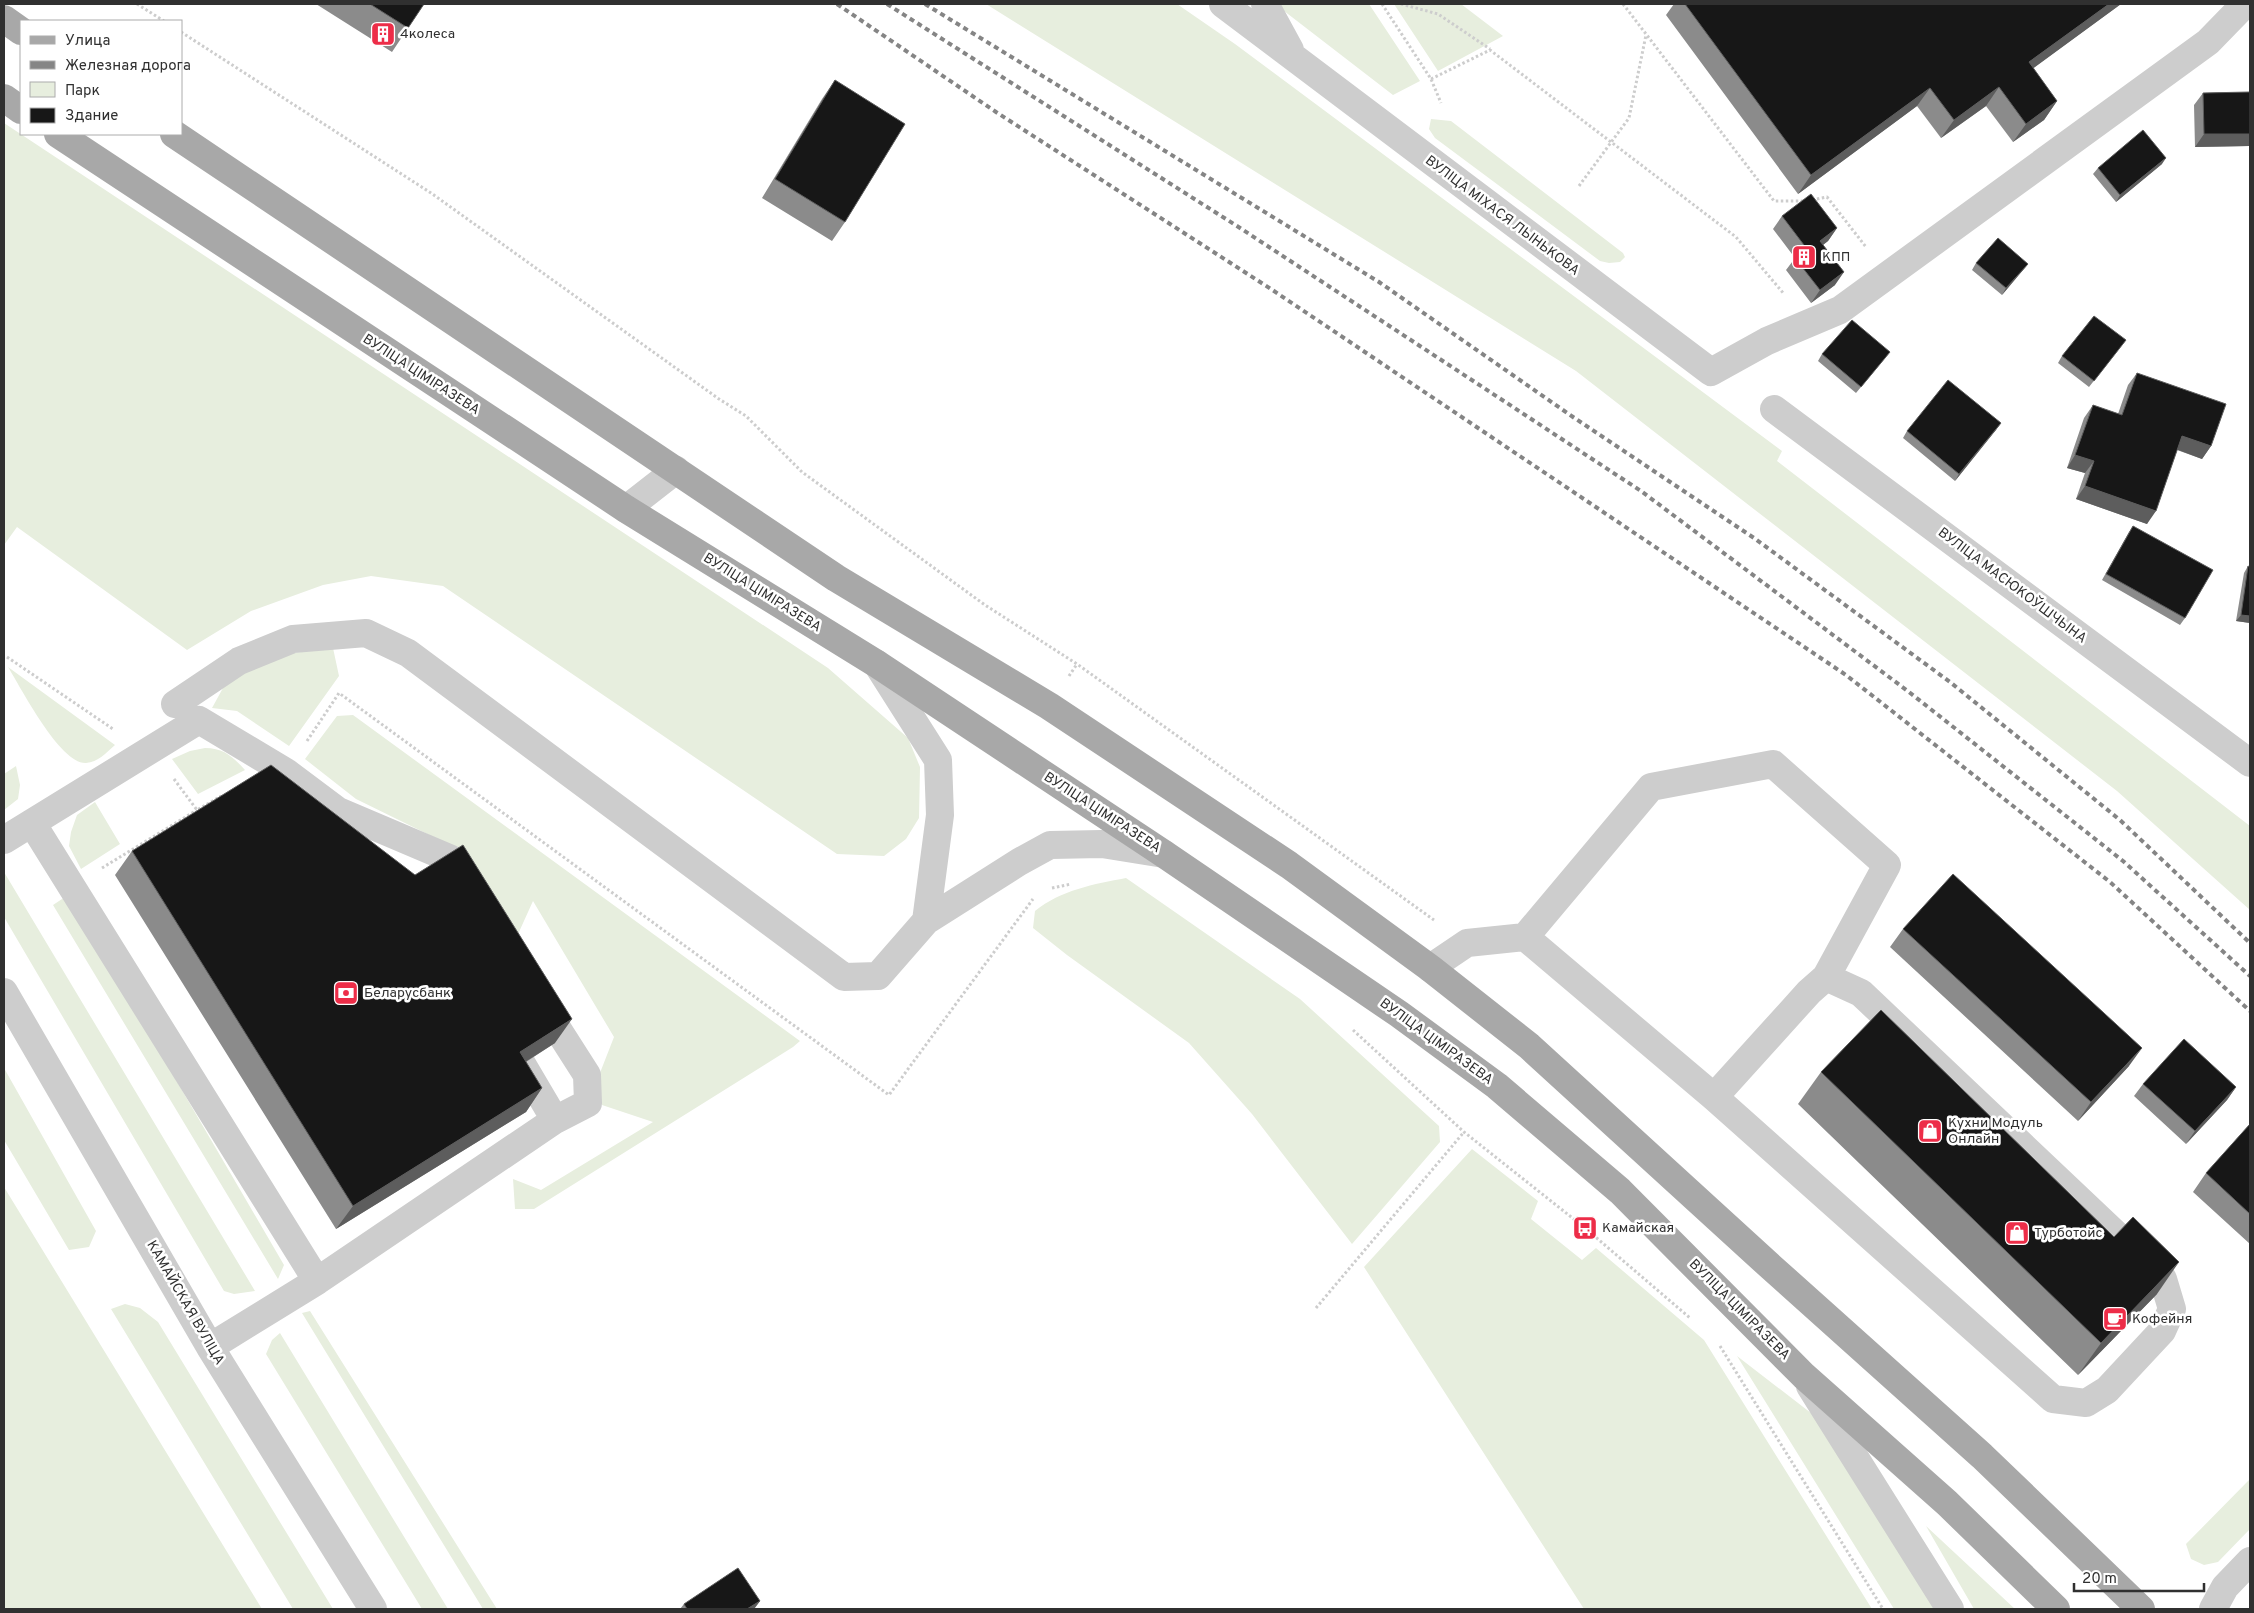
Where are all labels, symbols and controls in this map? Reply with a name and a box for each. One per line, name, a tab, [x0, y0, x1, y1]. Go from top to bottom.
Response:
legend	[20, 20, 182, 135]
building icon: 4колеса	[370, 21, 396, 47]
place label: 4колеса	[400, 26, 455, 43]
text: Улица	[65, 32, 110, 51]
text: Железная дорога	[65, 57, 191, 76]
text: Парк	[65, 82, 100, 101]
text: Здание	[65, 107, 118, 126]
street label: ВУЛІЦА МІХАСЯ ЛЫНЬКОВА	[1421, 152, 1583, 280]
building icon: КПП	[1791, 244, 1817, 270]
place label: КПП	[1822, 249, 1850, 266]
street label: ВУЛІЦА ЦІМІРАЗЕВА	[359, 331, 483, 419]
street label: ВУЛІЦА МАСЮКОЎШЧЫНА	[1934, 524, 2090, 648]
street label: ВУЛІЦА ЦІМІРАЗЕВА	[700, 550, 824, 636]
street label: ВУЛІЦА ЦІМІРАЗЕВА	[1040, 769, 1164, 857]
bank icon: Беларусбанк	[333, 980, 359, 1006]
place label: Беларусбанк	[364, 985, 451, 1002]
street label: ВУЛІЦА ЦІМІРАЗЕВА	[1376, 995, 1496, 1089]
place label: Кухни Модуль Онлайн	[1948, 1115, 2043, 1148]
shop icon: Кухни Модуль Онлайн	[1917, 1118, 1943, 1144]
bus stop icon: Камайская	[1572, 1215, 1598, 1241]
place label: Камайская	[1602, 1220, 1674, 1237]
shop icon: Турботойс	[2004, 1220, 2030, 1246]
place label: Турботойс	[2034, 1225, 2102, 1242]
street label: КАМАЙСКАЯ ВУЛІЦА	[142, 1237, 228, 1368]
street label: ВУЛІЦА ЦІМІРАЗЕВА	[1685, 1256, 1793, 1364]
cafe icon: Кофейня	[2102, 1306, 2128, 1332]
place label: Кофейня	[2132, 1311, 2192, 1328]
scale bar	[2074, 1560, 2204, 1592]
text: 20 m	[2082, 1570, 2117, 1589]

